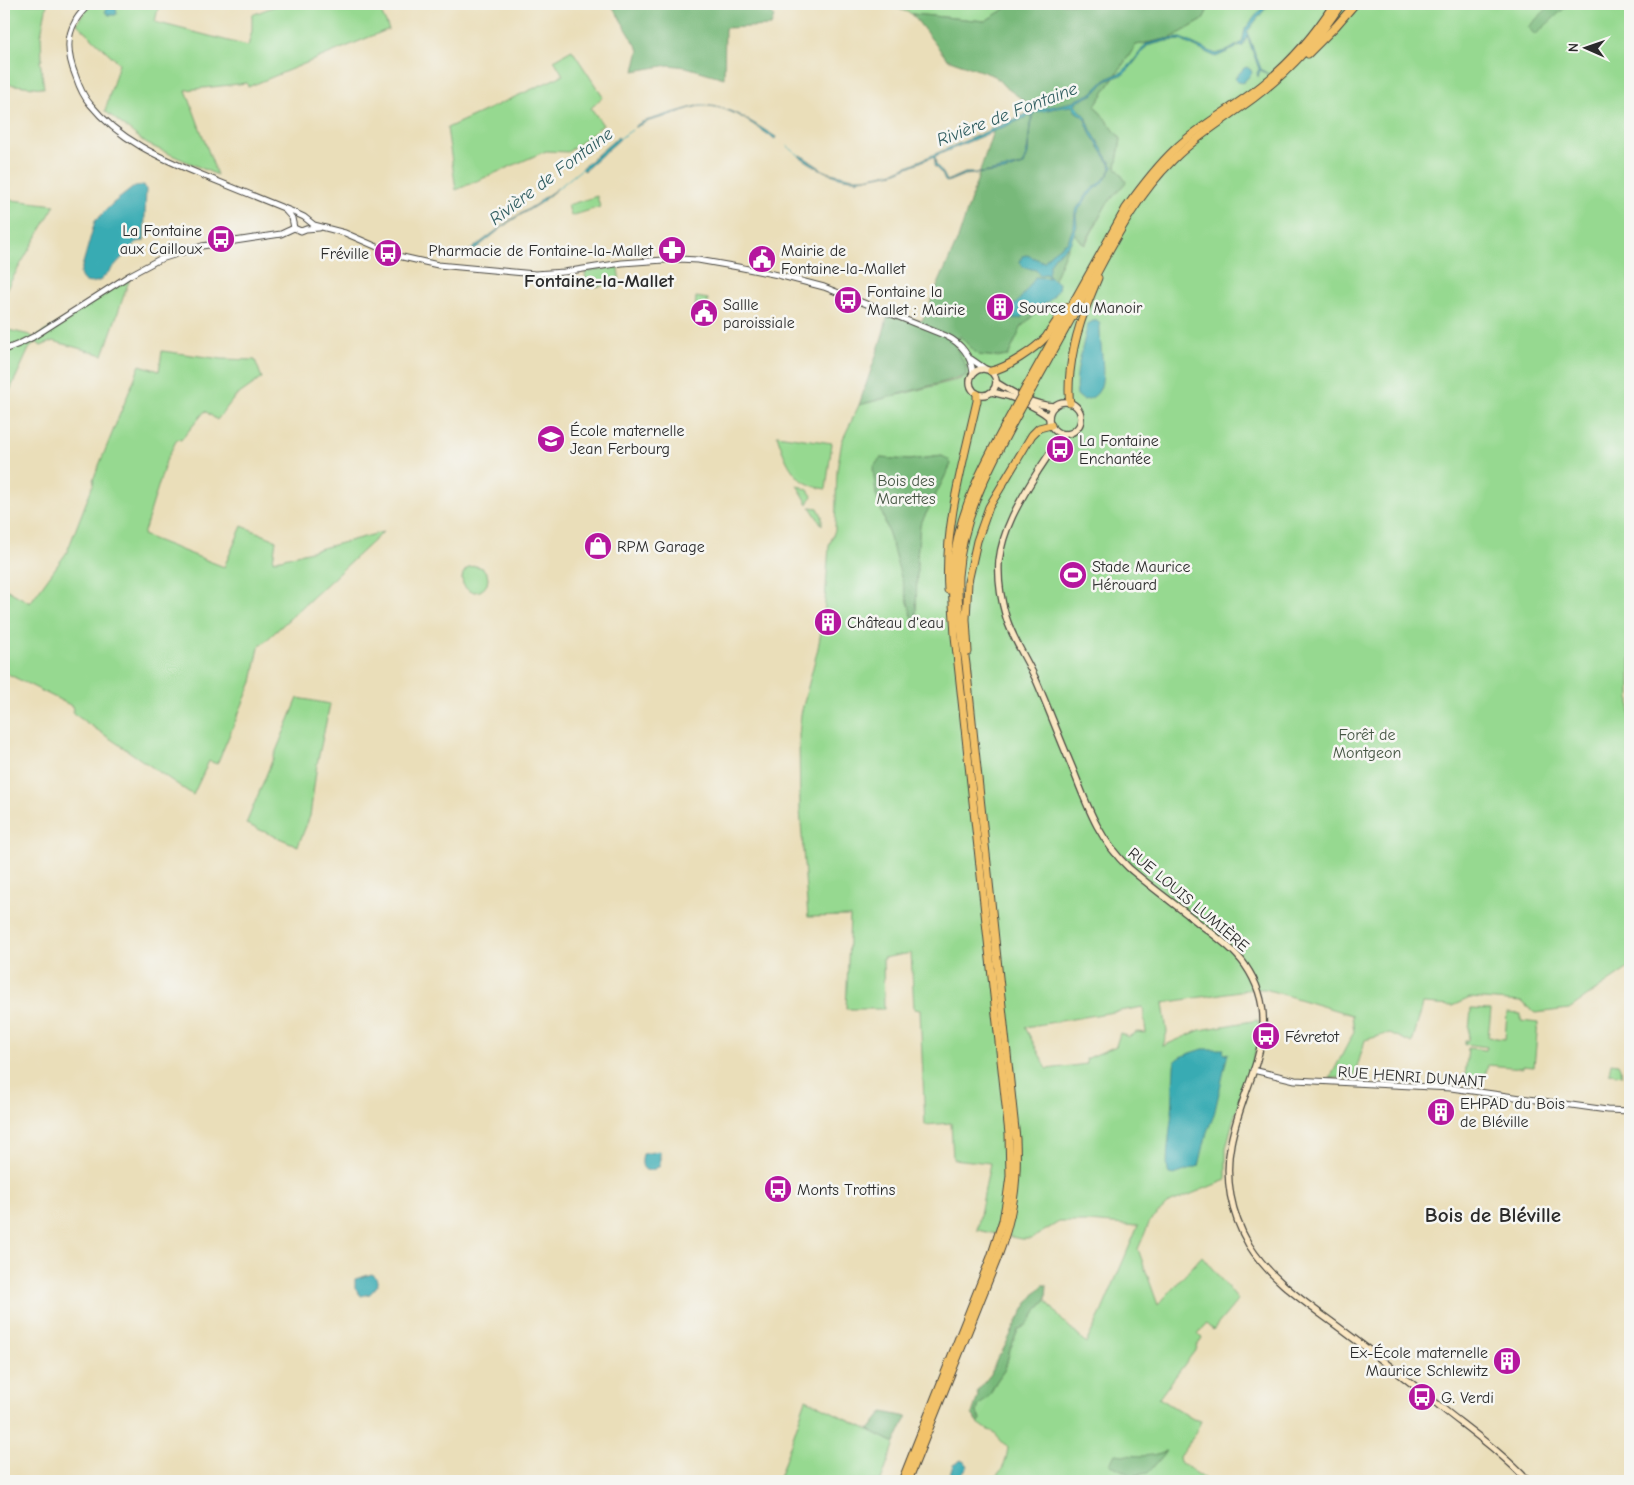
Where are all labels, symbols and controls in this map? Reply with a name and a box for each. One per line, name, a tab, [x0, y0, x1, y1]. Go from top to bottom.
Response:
north arrow	[1562, 22, 1612, 72]
text: N	[1565, 43, 1582, 52]
water label: Rivière de Fontaine	[934, 78, 1081, 151]
water label: Rivière de Fontaine	[485, 123, 617, 230]
place label: La Fontaine aux Cailloux	[120, 222, 202, 258]
bus stop icon: La Fontaine aux Cailloux	[206, 224, 236, 254]
pharmacy icon: Pharmacie de Fontaine-la-Mallet	[657, 235, 687, 265]
bus stop icon: Fréville	[373, 238, 403, 268]
place label: Pharmacie de Fontaine-la-Mallet	[428, 242, 653, 260]
place label: Mairie de Fontaine-la-Mallet	[781, 242, 906, 278]
public building icon: Mairie de Fontaine-la-Mallet	[747, 244, 777, 274]
place label: Fréville	[321, 245, 369, 263]
district label: Fontaine-la-Mallet	[524, 270, 675, 292]
place label: Fontaine la Mallet : Mairie	[867, 283, 965, 319]
bus stop icon: Fontaine la Mallet : Mairie	[833, 285, 863, 315]
building icon: Source du Manoir	[985, 292, 1015, 322]
place label: Sallle paroissiale	[723, 296, 795, 332]
public building icon: Sallle paroissiale	[689, 298, 719, 328]
place label: Source du Manoir	[1019, 299, 1143, 317]
place label: École maternelle Jean Ferbourg	[570, 421, 685, 458]
school or university icon: École maternelle Jean Ferbourg	[536, 424, 566, 454]
place label: La Fontaine Enchantée	[1079, 432, 1159, 468]
bus stop icon: La Fontaine Enchantée	[1045, 434, 1075, 464]
park label: Bois des Marettes	[876, 472, 936, 508]
shop icon: RPM Garage	[583, 531, 613, 561]
place label: RPM Garage	[617, 538, 705, 556]
place label: Stade Maurice Hérouard	[1092, 558, 1191, 594]
sports icon: Stade Maurice Hérouard	[1058, 560, 1088, 590]
building icon: Château d'eau	[813, 607, 843, 637]
place label: Château d'eau	[847, 614, 944, 632]
park label: Forêt de Montgeon	[1333, 726, 1401, 762]
street label: RUE LOUIS LUMIÈRE	[1124, 843, 1253, 956]
bus stop icon: Févretot	[1251, 1021, 1281, 1051]
place label: Févretot	[1285, 1028, 1340, 1046]
street label: RUE HENRI DUNANT	[1337, 1063, 1487, 1091]
place label: EHPAD du Bois de Bléville	[1460, 1095, 1565, 1131]
building icon: EHPAD du Bois de Bléville	[1426, 1097, 1456, 1127]
bus stop icon: Monts Trottins	[763, 1174, 793, 1204]
place label: Monts Trottins	[797, 1181, 896, 1199]
district label: Bois de Bléville	[1425, 1203, 1561, 1227]
place label: Ex-École maternelle Maurice Schlewitz	[1350, 1343, 1488, 1380]
building icon: Ex-École maternelle Maurice Schlewitz	[1492, 1346, 1522, 1376]
bus stop icon: G. Verdi	[1407, 1382, 1437, 1412]
place label: G. Verdi	[1441, 1389, 1494, 1407]

